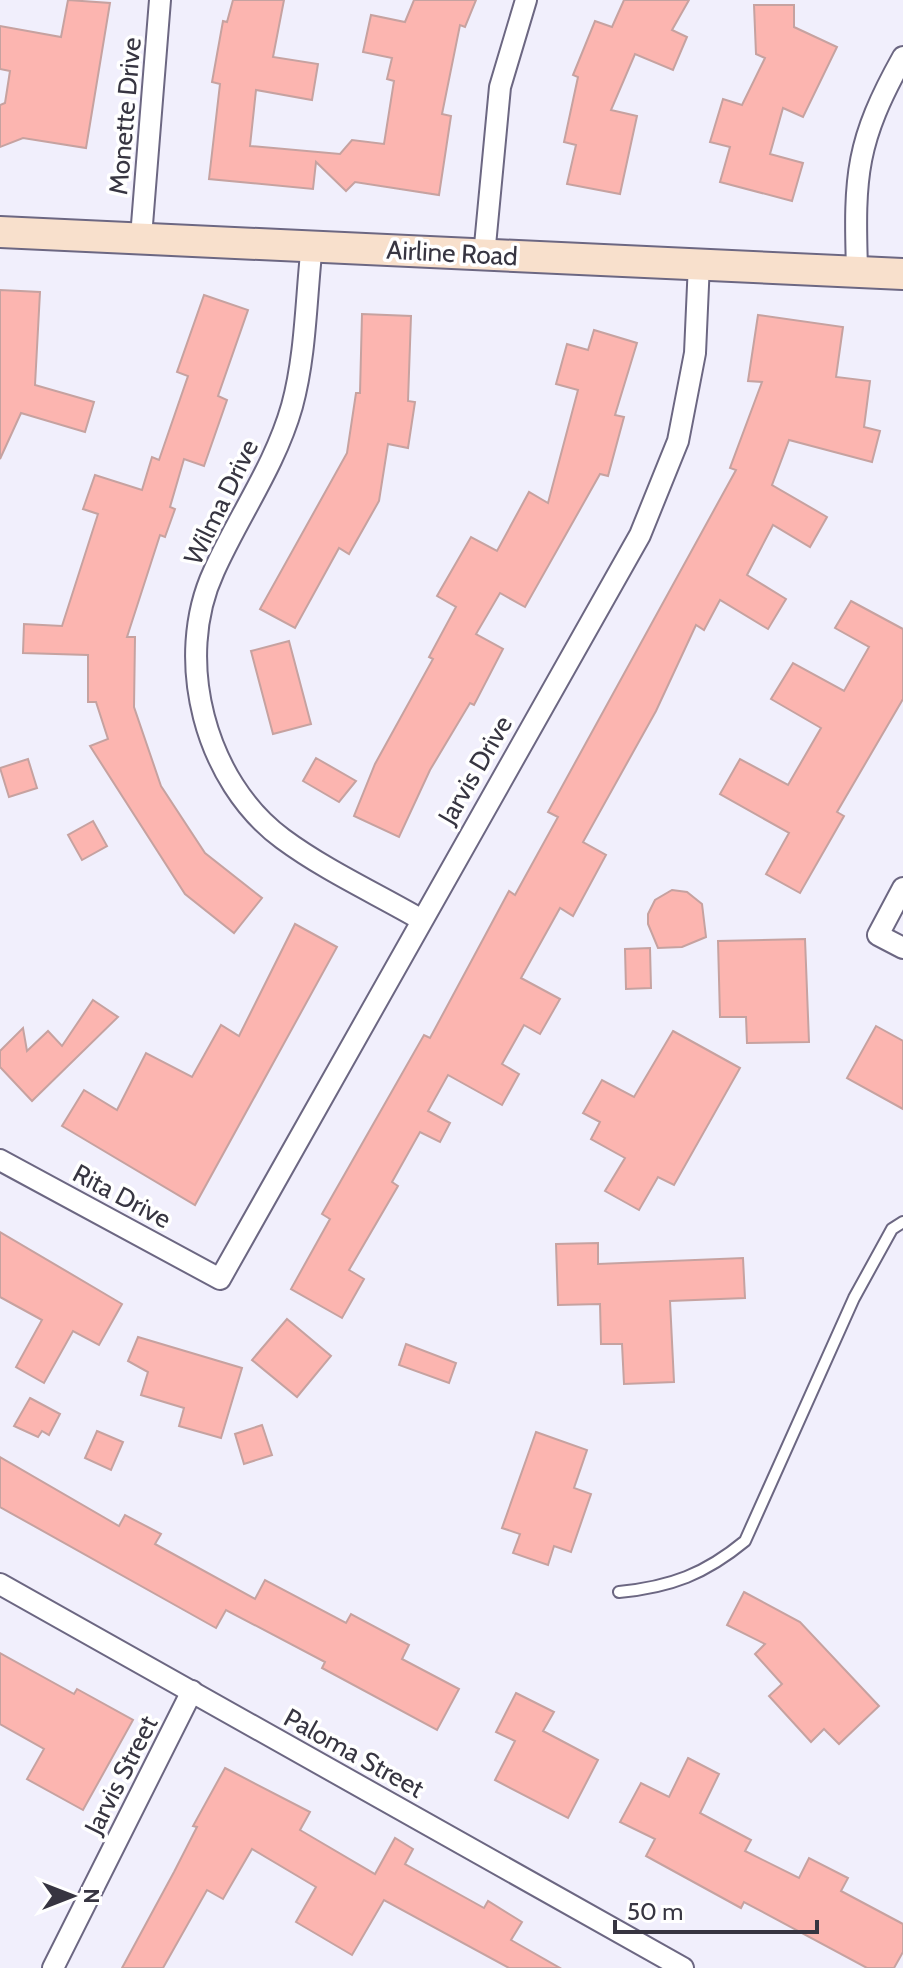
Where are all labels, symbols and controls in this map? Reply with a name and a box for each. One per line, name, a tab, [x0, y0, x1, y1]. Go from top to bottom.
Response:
street label: Monette Drive	[102, 36, 148, 196]
street label: Airline Road	[386, 234, 518, 272]
street label: Wilma Drive	[177, 434, 265, 570]
street label: Jarvis Drive	[431, 710, 519, 831]
street label: Rita Drive	[68, 1157, 176, 1235]
street label: Paloma Street	[278, 1701, 430, 1805]
street label: Jarvis Street	[77, 1710, 165, 1841]
north arrow	[32, 1856, 112, 1936]
scale bar	[615, 1884, 817, 1934]
text: N	[78, 1888, 105, 1904]
text: 50 m	[627, 1897, 683, 1926]

